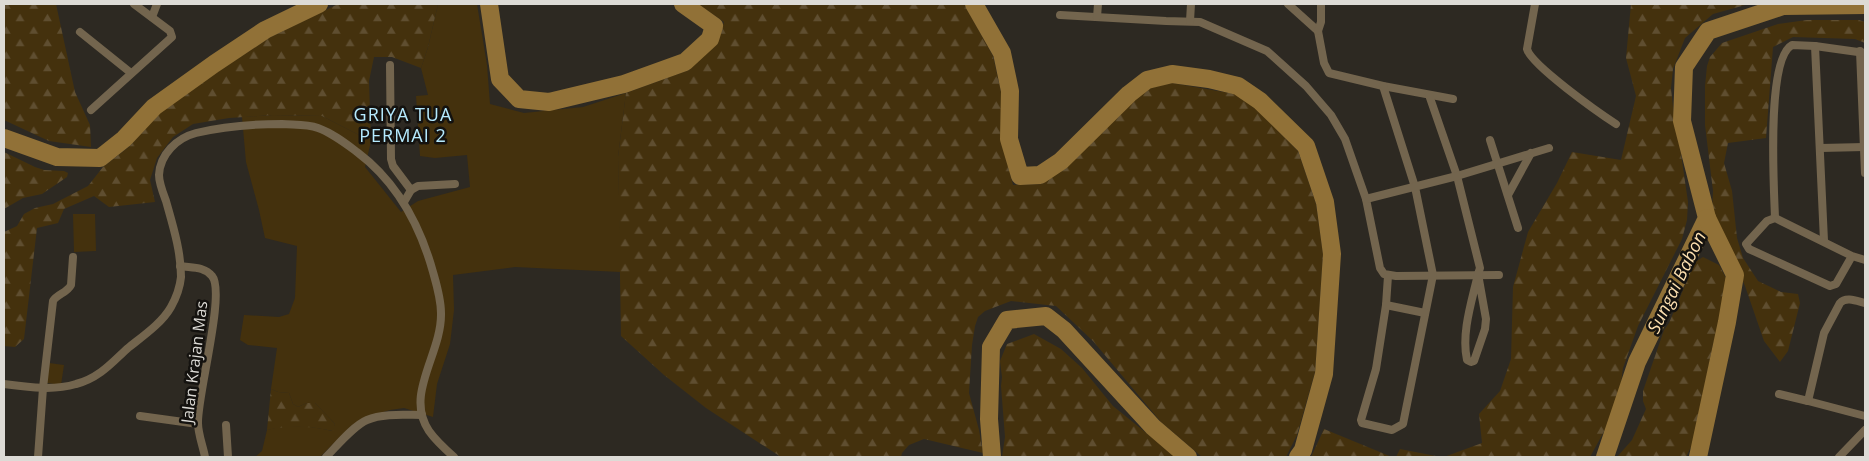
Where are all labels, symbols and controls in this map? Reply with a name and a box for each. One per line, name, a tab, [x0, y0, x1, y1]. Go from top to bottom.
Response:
district label: GRIYA TUA PERMAI 2	[354, 102, 452, 147]
water label: Sungai Babon	[1641, 227, 1711, 337]
street label: Jalan Krajan Mas	[175, 300, 212, 426]

